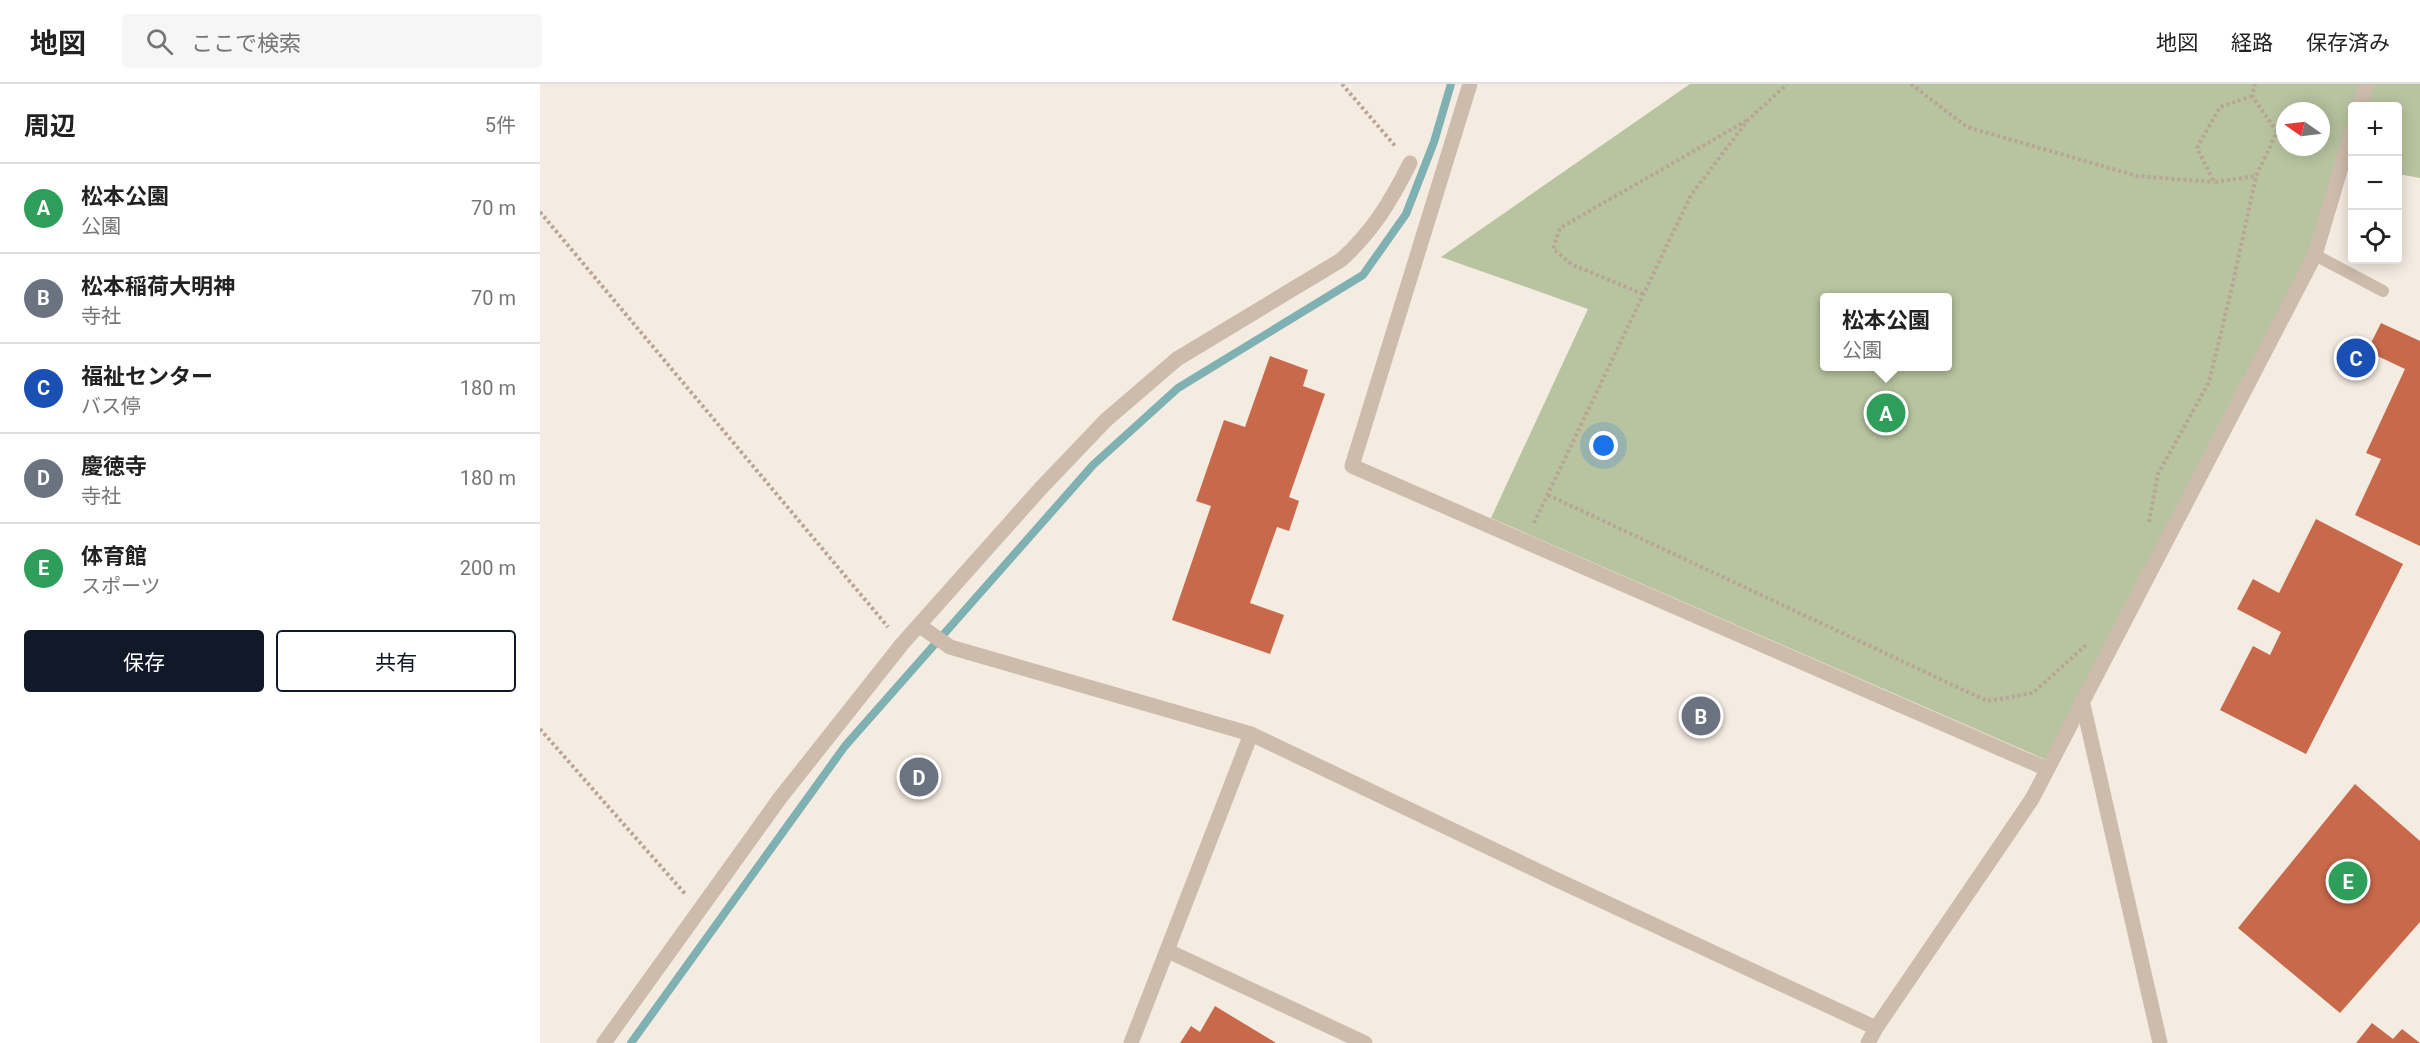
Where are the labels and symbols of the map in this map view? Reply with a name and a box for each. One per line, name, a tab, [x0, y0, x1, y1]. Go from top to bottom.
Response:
north arrow	[2276, 102, 2330, 156]
pin: C	[2336, 336, 2376, 380]
pin: A	[1866, 390, 1906, 436]
your location	[1589, 431, 1618, 460]
pin: B	[1682, 694, 1720, 738]
pin: D	[900, 754, 938, 800]
pin: E	[2328, 858, 2368, 904]

